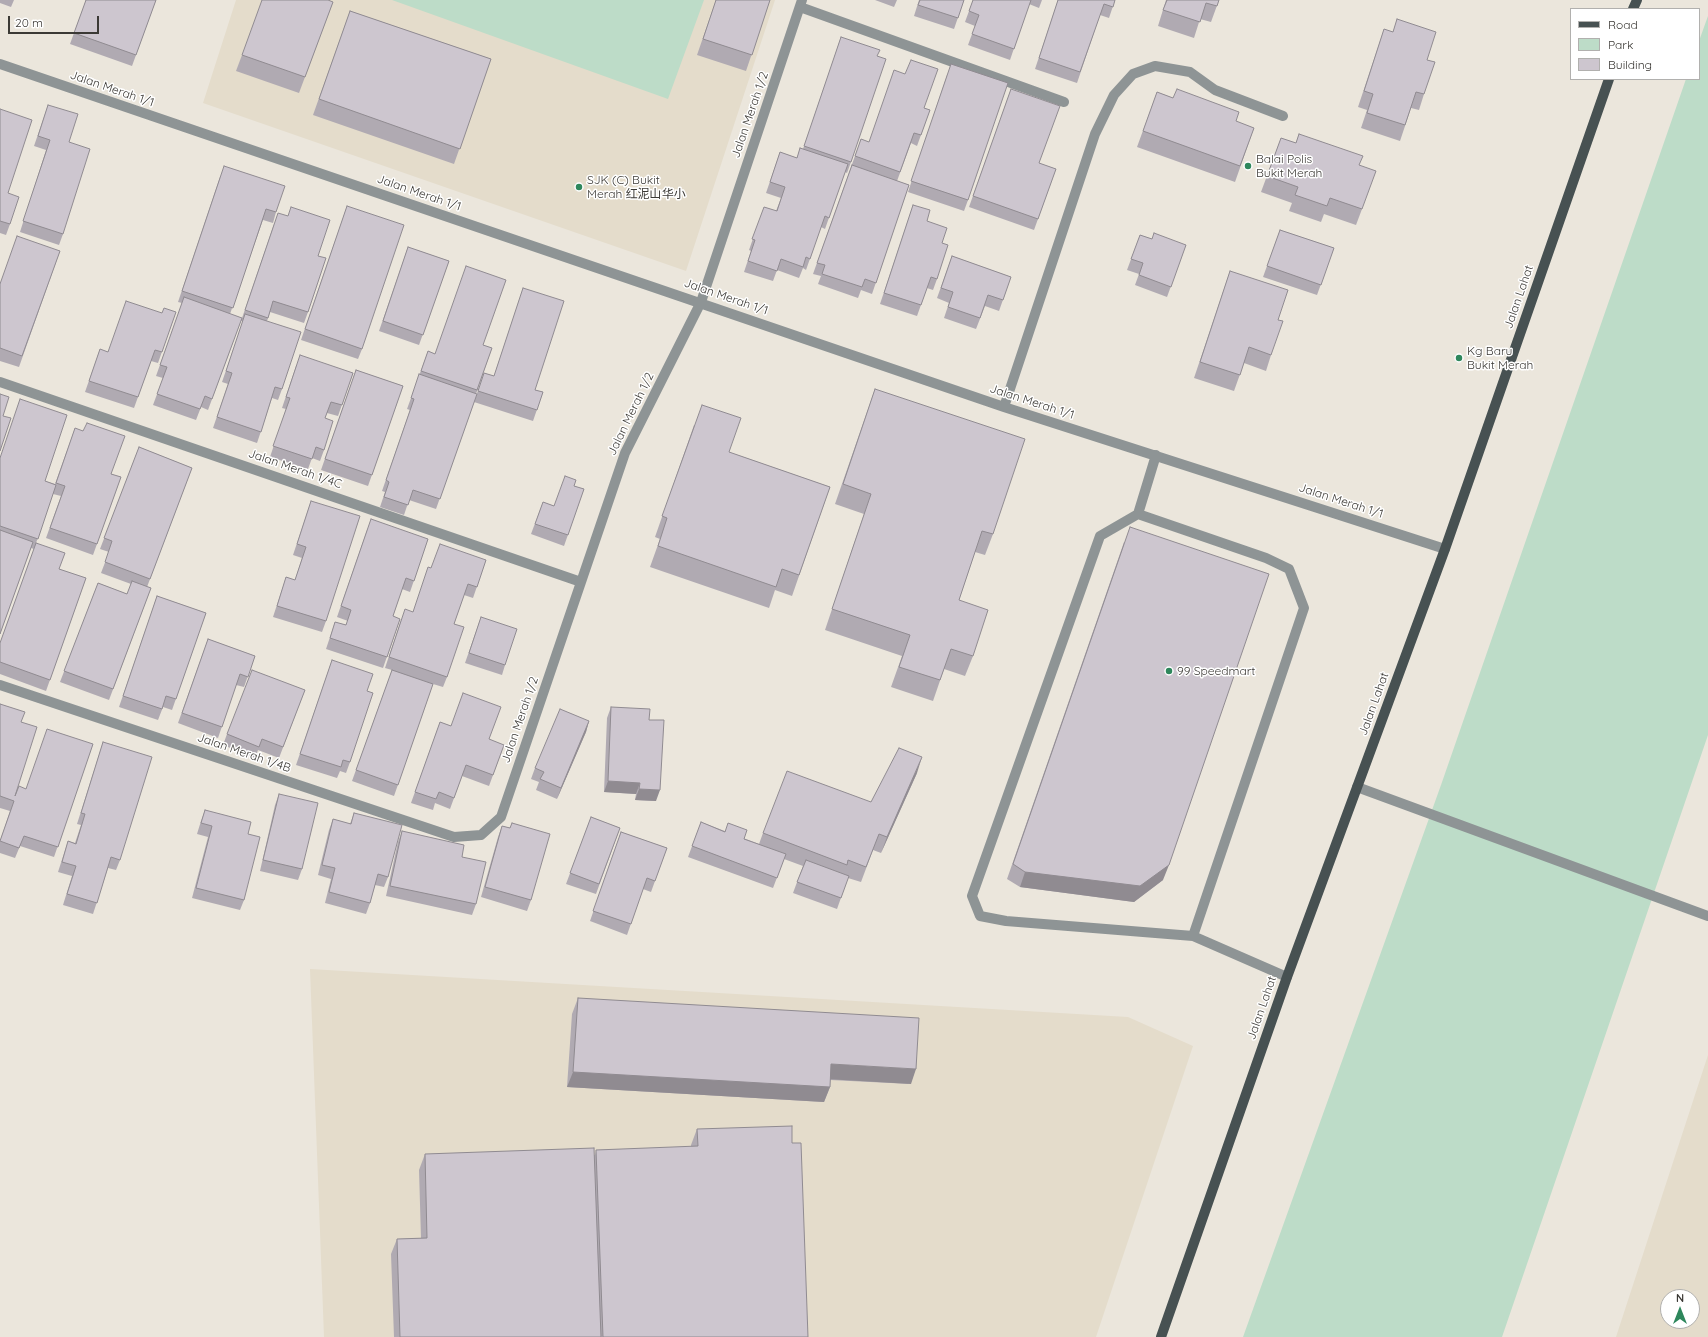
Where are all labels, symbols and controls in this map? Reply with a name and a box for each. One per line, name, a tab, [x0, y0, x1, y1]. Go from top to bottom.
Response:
scale bar	[10, 8, 101, 34]
legend	[1570, 8, 1700, 80]
text: 20 m	[15, 15, 43, 30]
text: Road	[1608, 17, 1638, 32]
text: Park	[1608, 37, 1633, 52]
text: Building	[1608, 57, 1652, 72]
street label: Jalan Merah 1/1	[68, 68, 156, 110]
street label: Jalan Merah 1/2	[728, 70, 772, 160]
place label: Balai Polis Bukit Merah	[1256, 152, 1322, 180]
marker: Balai Polis Bukit Merah	[1243, 161, 1253, 171]
street label: Jalan Merah 1/1	[375, 172, 463, 214]
place label: SJK (C) Bukit Merah 红泥山华小	[587, 173, 686, 201]
marker: SJK (C) Bukit Merah 红泥山华小	[574, 182, 584, 192]
street label: Jalan Lahat	[1501, 263, 1537, 331]
street label: Jalan Merah 1/1	[682, 276, 770, 318]
place label: Kg Baru Bukit Merah	[1467, 344, 1533, 372]
marker: Kg Baru Bukit Merah	[1454, 353, 1464, 363]
street label: Jalan Merah 1/2	[605, 370, 657, 458]
street label: Jalan Merah 1/1	[988, 382, 1076, 422]
street label: Jalan Merah 1/4C	[246, 446, 344, 492]
street label: Jalan Merah 1/1	[1297, 481, 1385, 521]
place label: 99 Speedmart	[1177, 664, 1255, 678]
marker: 99 Speedmart	[1164, 666, 1174, 676]
street label: Jalan Lahat	[1356, 670, 1392, 738]
street label: Jalan Merah 1/2	[498, 675, 542, 765]
street label: Jalan Merah 1/4B	[195, 730, 293, 776]
street label: Jalan Lahat	[1244, 974, 1280, 1042]
north arrow	[1660, 1289, 1700, 1329]
text: N	[1676, 1291, 1684, 1305]

